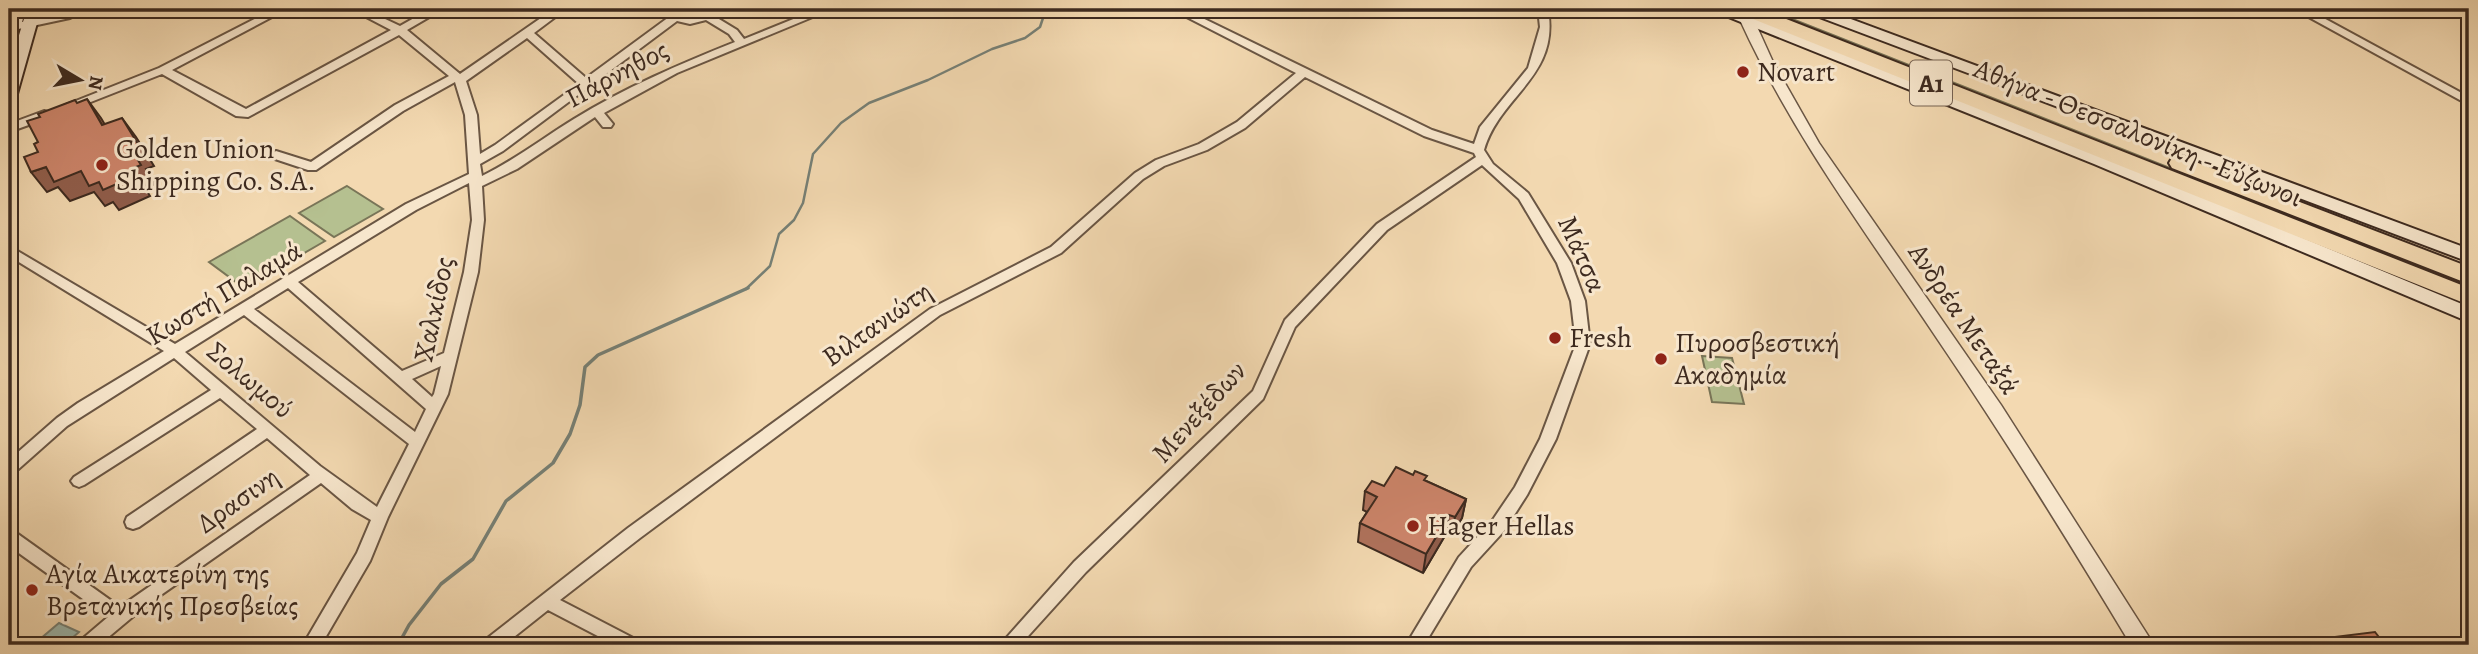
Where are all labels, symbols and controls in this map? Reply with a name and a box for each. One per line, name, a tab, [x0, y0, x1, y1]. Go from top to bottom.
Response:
street label: Πάρνηθος	[559, 31, 675, 117]
north arrow	[46, 46, 116, 116]
street label: Αθήνα - Θεσσαλονίκη - Εύζωνοι	[1967, 49, 2308, 217]
place label: Novart	[1757, 53, 1835, 91]
road number: Α1	[1910, 60, 1952, 106]
marker: Novart	[1735, 64, 1751, 80]
text: N	[82, 74, 110, 92]
place label: Golden Union Shipping Co. S.A.	[116, 130, 316, 200]
marker: Golden Union Shipping Co. S.A.	[94, 157, 110, 173]
street label: Μάτσα	[1548, 209, 1616, 299]
street label: Κωστή Παλαμά	[139, 231, 309, 355]
street label: Ανδρέα Μεταξά	[1899, 235, 2029, 402]
street label: Χαλκίδος	[404, 253, 464, 365]
street label: Βιλτανιώτη	[814, 272, 940, 376]
place label: Fresh	[1569, 319, 1632, 357]
place label: Πυροσβεστική Ακαδημία	[1674, 324, 1840, 394]
marker: Fresh	[1547, 330, 1563, 346]
street label: Σολωμού	[199, 333, 301, 427]
marker: Πυροσβεστική Ακαδημία	[1653, 351, 1669, 367]
street label: Μενεξέδων	[1143, 353, 1255, 471]
street label: Δρασινη	[189, 458, 287, 542]
place label: Hager Hellas	[1427, 507, 1575, 545]
marker: Hager Hellas	[1405, 518, 1421, 534]
place label: Αγία Αικατερίνη της Βρετανικής Πρεσβείας	[45, 555, 298, 625]
marker: Αγία Αικατερίνη της Βρετανικής Πρεσβείας	[24, 582, 40, 598]

